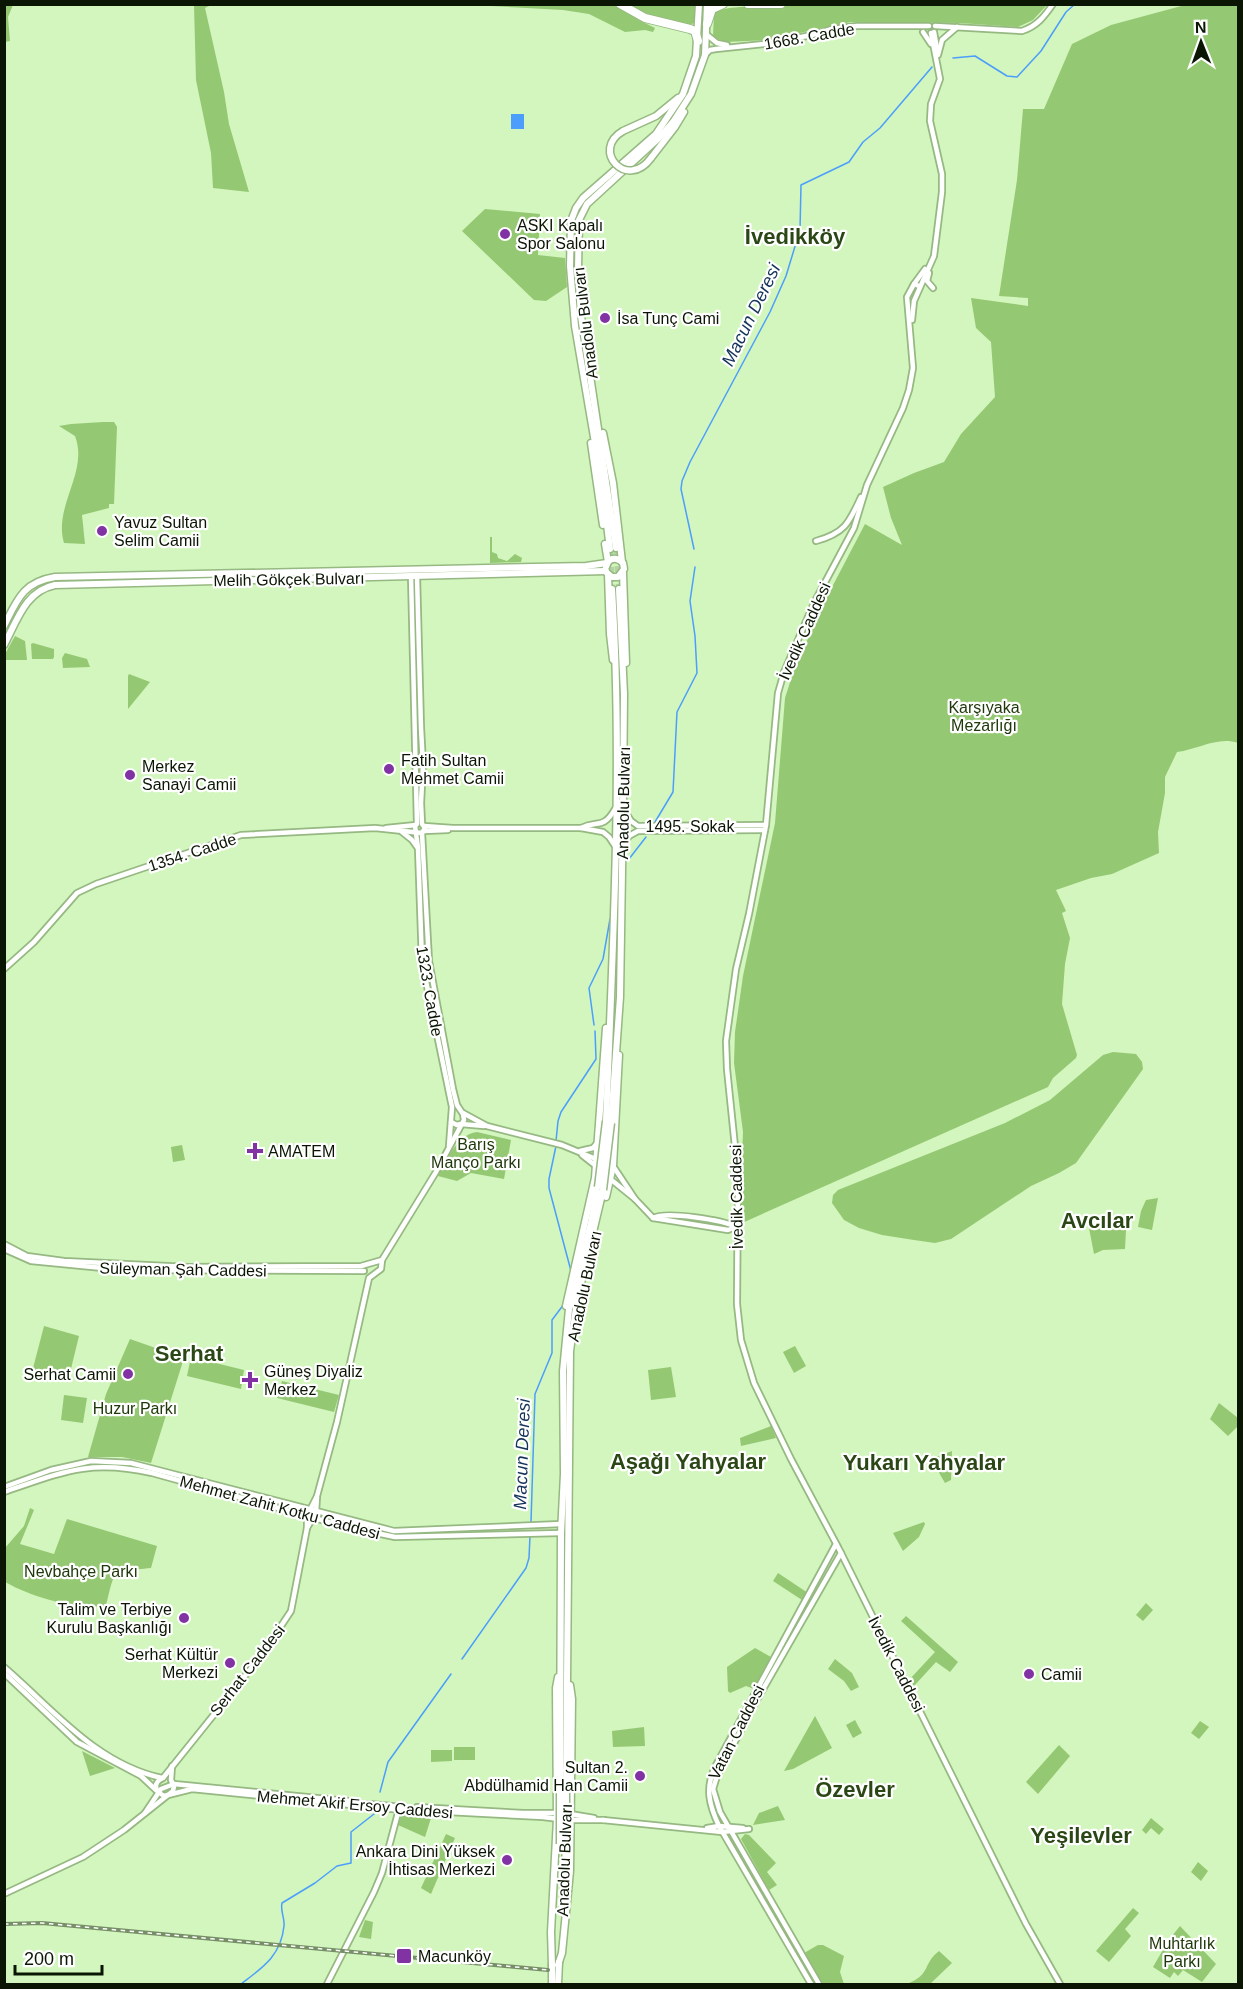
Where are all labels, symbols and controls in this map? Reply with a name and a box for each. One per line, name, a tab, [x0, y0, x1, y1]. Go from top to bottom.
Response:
north arrow	[1171, 12, 1231, 72]
text: N	[1195, 19, 1207, 36]
street label: 1668. Cadde	[762, 20, 856, 53]
place label: ASKI Kapalı Spor Salonu	[517, 217, 605, 252]
district label: İvedikköy	[745, 224, 846, 249]
marker: ASKI Kapalı Spor Salonu	[498, 227, 512, 241]
water label: Macun Deresi	[718, 260, 785, 369]
street label: Anadolu Bulvarı	[570, 266, 601, 380]
place label: İsa Tunç Cami	[617, 309, 719, 327]
marker: İsa Tunç Cami	[598, 311, 612, 325]
place label: Yavuz Sultan Selim Camii	[114, 514, 207, 549]
marker: Yavuz Sultan Selim Camii	[95, 524, 109, 538]
street label: Melih Gökçek Bulvarı	[213, 570, 365, 589]
street label: İvedik Caddesi	[774, 579, 834, 683]
park label: Karşıyaka Mezarlığı	[948, 699, 1020, 734]
street label: Anadolu Bulvarı	[614, 746, 633, 860]
place label: Fatih Sultan Mehmet Camii	[401, 752, 504, 787]
place label: Merkez Sanayi Camii	[142, 758, 236, 793]
marker: Fatih Sultan Mehmet Camii	[382, 762, 396, 776]
marker: Merkez Sanayi Camii	[123, 768, 137, 782]
street label: 1495. Sokak	[646, 818, 735, 835]
street label: 1354. Cadde	[146, 830, 238, 875]
street label: 1323. Cadde	[413, 944, 446, 1038]
park label: Barış Manço Parkı	[431, 1136, 521, 1171]
marker: AMATEM	[246, 1142, 264, 1160]
place label: AMATEM	[268, 1143, 335, 1160]
street label: İvedik Caddesi	[726, 1144, 746, 1250]
district label: Avcılar	[1061, 1208, 1134, 1233]
street label: Anadolu Bulvarı	[564, 1229, 605, 1343]
street label: Süleyman Şah Caddesi	[99, 1260, 267, 1279]
district label: Serhat	[155, 1341, 224, 1366]
place label: Güneş Diyaliz Merkez	[264, 1363, 363, 1398]
place label: Serhat Camii	[24, 1366, 116, 1383]
marker: Serhat Camii	[121, 1367, 135, 1381]
marker: Güneş Diyaliz Merkez	[241, 1371, 259, 1389]
water label: Macun Deresi	[510, 1397, 534, 1510]
park label: Huzur Parkı	[93, 1400, 177, 1417]
district label: Aşağı Yahyalar	[610, 1449, 767, 1474]
district label: Yukarı Yahyalar	[843, 1450, 1006, 1475]
street label: Mehmet Zahit Kotku Caddesi	[178, 1473, 382, 1542]
park label: Nevbahçe Parkı	[24, 1563, 138, 1580]
place label: Talim ve Terbiye Kurulu Başkanlığı	[47, 1601, 172, 1636]
marker: Talim ve Terbiye Kurulu Başkanlığı	[177, 1611, 191, 1625]
street label: İvedik Caddesi	[865, 1613, 929, 1715]
street label: Serhat Caddesi	[207, 1622, 288, 1719]
place label: Serhat Kültür Merkezi	[125, 1646, 219, 1681]
marker: Serhat Kültür Merkezi	[223, 1656, 237, 1670]
place label: Camii	[1041, 1666, 1082, 1683]
marker: Camii	[1022, 1667, 1036, 1681]
street label: Vatan Caddesi	[705, 1682, 768, 1782]
place label: Sultan 2. Abdülhamid Han Camii	[464, 1759, 628, 1794]
marker: Sultan 2. Abdülhamid Han Camii	[633, 1769, 647, 1783]
district label: Özevler	[815, 1777, 895, 1802]
street label: Mehmet Akif Ersoy Caddesi	[256, 1787, 454, 1822]
street label: Anadolu Bulvarı	[554, 1803, 575, 1917]
district label: Yeşilevler	[1030, 1823, 1132, 1848]
place label: Ankara Dini Yüksek İhtisas Merkezi	[356, 1843, 496, 1878]
marker: Ankara Dini Yüksek İhtisas Merkezi	[500, 1853, 514, 1867]
park label: Muhtarlık Parkı	[1149, 1935, 1216, 1970]
scale bar	[15, 1938, 102, 1976]
marker: Macunköy	[395, 1947, 413, 1965]
place label: Macunköy	[418, 1948, 491, 1965]
text: 200 m	[24, 1949, 74, 1969]

